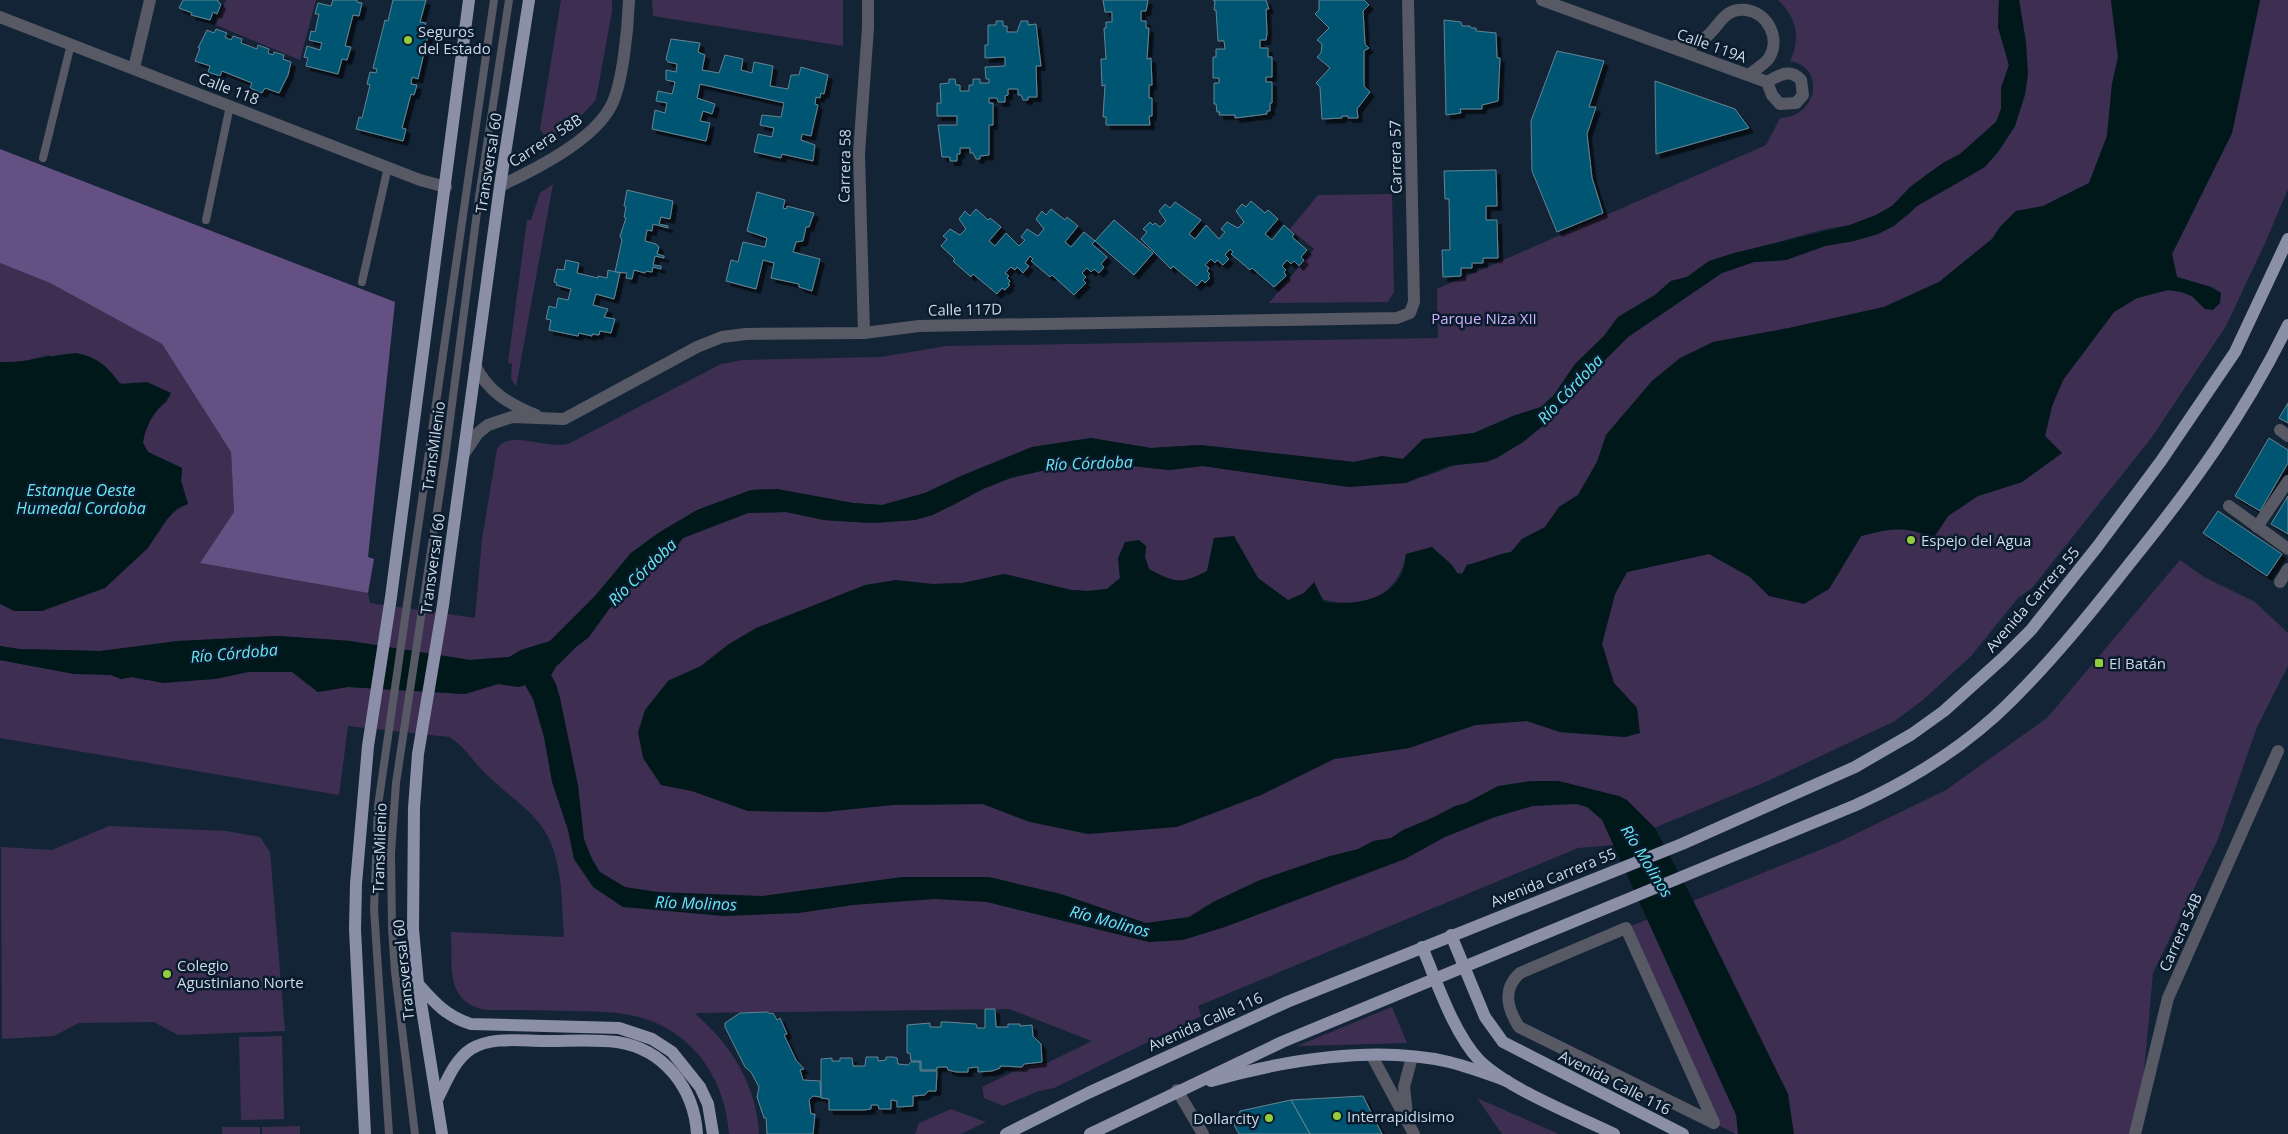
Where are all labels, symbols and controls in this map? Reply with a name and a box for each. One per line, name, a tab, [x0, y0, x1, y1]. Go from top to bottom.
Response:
place label: Seguros del Estado	[418, 21, 491, 58]
street label: Calle 119A	[1674, 23, 1750, 67]
marker: Seguros del Estado	[402, 34, 414, 46]
street label: Calle 118	[196, 67, 262, 109]
street label: Carrera 58B	[504, 109, 586, 171]
street label: Transversal 60	[470, 111, 506, 215]
street label: Carrera 57	[1384, 120, 1406, 194]
street label: Carrera 58	[833, 129, 855, 203]
street label: Calle 117D	[928, 298, 1002, 320]
park label: Parque Niza XII	[1431, 308, 1537, 328]
water label: Río Córdoba	[1532, 349, 1608, 429]
street label: TransMilenio	[417, 400, 449, 492]
water label: Río Córdoba	[1045, 450, 1133, 476]
water label: Estanque Oeste Humedal Cordoba	[16, 479, 146, 519]
street label: Transversal 60	[415, 512, 449, 616]
place label: Espejo del Agua	[1921, 530, 2031, 550]
water label: Río Córdoba	[603, 534, 681, 610]
marker: Espejo del Agua	[1905, 534, 1917, 546]
street label: Avenida Carrera 55	[1981, 542, 2083, 656]
water label: Río Córdoba	[189, 638, 279, 668]
place label: El Batán	[2109, 653, 2166, 673]
marker: El Batán	[2093, 657, 2105, 669]
street label: TransMilenio	[367, 802, 391, 894]
water label: Río Molinos	[1616, 820, 1678, 902]
street label: Avenida Carrera 55	[1487, 843, 1619, 911]
street label: Carrera 54B	[2154, 890, 2206, 974]
water label: Río Molinos	[655, 891, 737, 915]
water label: Río Molinos	[1068, 900, 1153, 942]
street label: Transversal 60	[388, 919, 418, 1021]
place label: Colegio Agustiniano Norte	[177, 955, 304, 992]
marker: Colegio Agustiniano Norte	[161, 968, 173, 980]
street label: Avenida Calle 116	[1145, 987, 1265, 1055]
street label: Avenida Calle 116	[1556, 1045, 1674, 1119]
place label: Interrapidisimo	[1347, 1106, 1455, 1126]
place label: Dollarcity	[1193, 1108, 1259, 1128]
marker: Interrapidisimo	[1331, 1110, 1343, 1122]
marker: Dollarcity	[1263, 1112, 1275, 1124]

